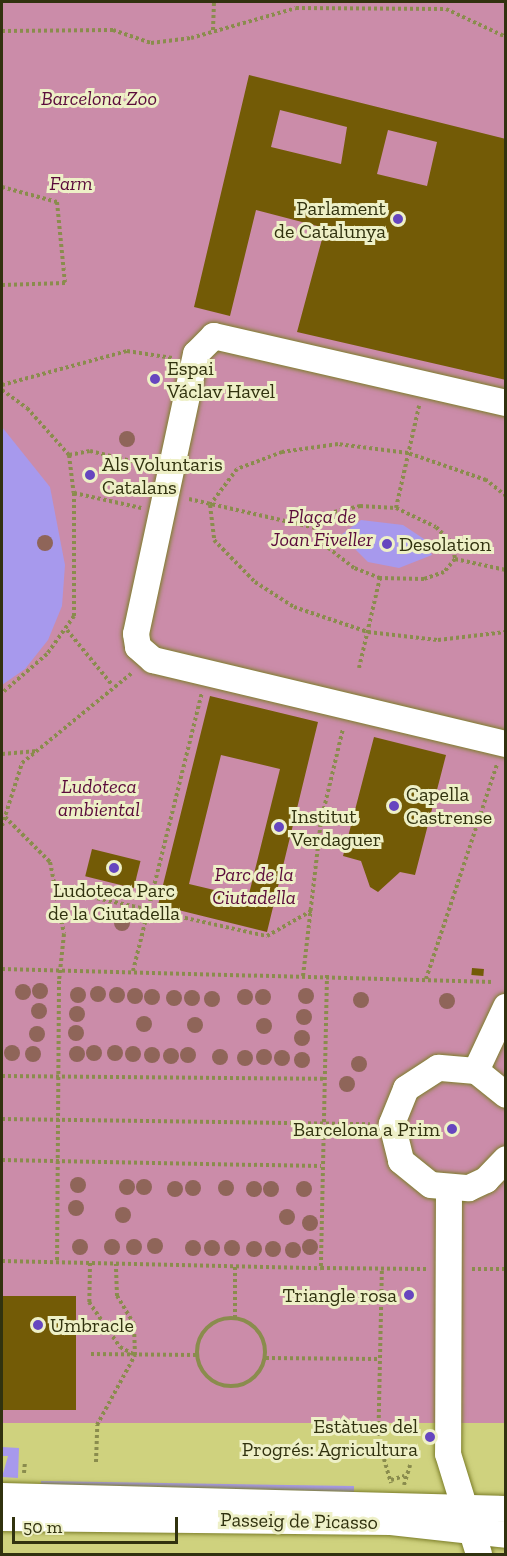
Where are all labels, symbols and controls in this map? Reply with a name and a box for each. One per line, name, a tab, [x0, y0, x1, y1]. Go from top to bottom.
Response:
park label: Barcelona Zoo	[41, 86, 157, 110]
park label: Farm	[49, 171, 93, 195]
place label: Parlament de Catalunya	[274, 196, 386, 243]
marker: Parlament de Catalunya	[391, 212, 405, 226]
place label: Espai Václav Havel	[167, 356, 276, 403]
marker: Espai Václav Havel	[148, 372, 162, 386]
place label: Als Voluntaris Catalans	[102, 452, 223, 499]
marker: Als Voluntaris Catalans	[83, 468, 97, 482]
park label: Plaça de Joan Fiveller	[271, 505, 373, 552]
place label: Desolation	[399, 532, 491, 556]
marker: Desolation	[380, 537, 394, 551]
park label: Ludoteca ambiental	[58, 774, 140, 821]
place label: Capella Castrense	[406, 783, 492, 830]
marker: Capella Castrense	[387, 799, 401, 813]
place label: Institut Verdaguer	[291, 804, 381, 851]
marker: Institut Verdaguer	[272, 820, 286, 834]
marker: Ludoteca Parc de la Ciutadella	[107, 861, 121, 875]
park label: Parc de la Ciutadella	[212, 863, 296, 910]
place label: Ludoteca Parc de la Ciutadella	[48, 878, 180, 925]
place label: Barcelona a Prim	[293, 1117, 440, 1141]
marker: Barcelona a Prim	[445, 1122, 459, 1136]
place label: Triangle rosa	[282, 1283, 397, 1307]
marker: Triangle rosa	[402, 1288, 416, 1302]
place label: Umbracle	[50, 1313, 134, 1337]
marker: Umbracle	[31, 1318, 45, 1332]
place label: Estàtues del Progrés: Agricultura	[241, 1414, 418, 1461]
marker: Estàtues del Progrés: Agricultura	[423, 1430, 437, 1444]
scale bar	[15, 1505, 182, 1543]
street label: Passeig de Picasso	[220, 1508, 378, 1534]
text: 50 m	[23, 1516, 62, 1538]

